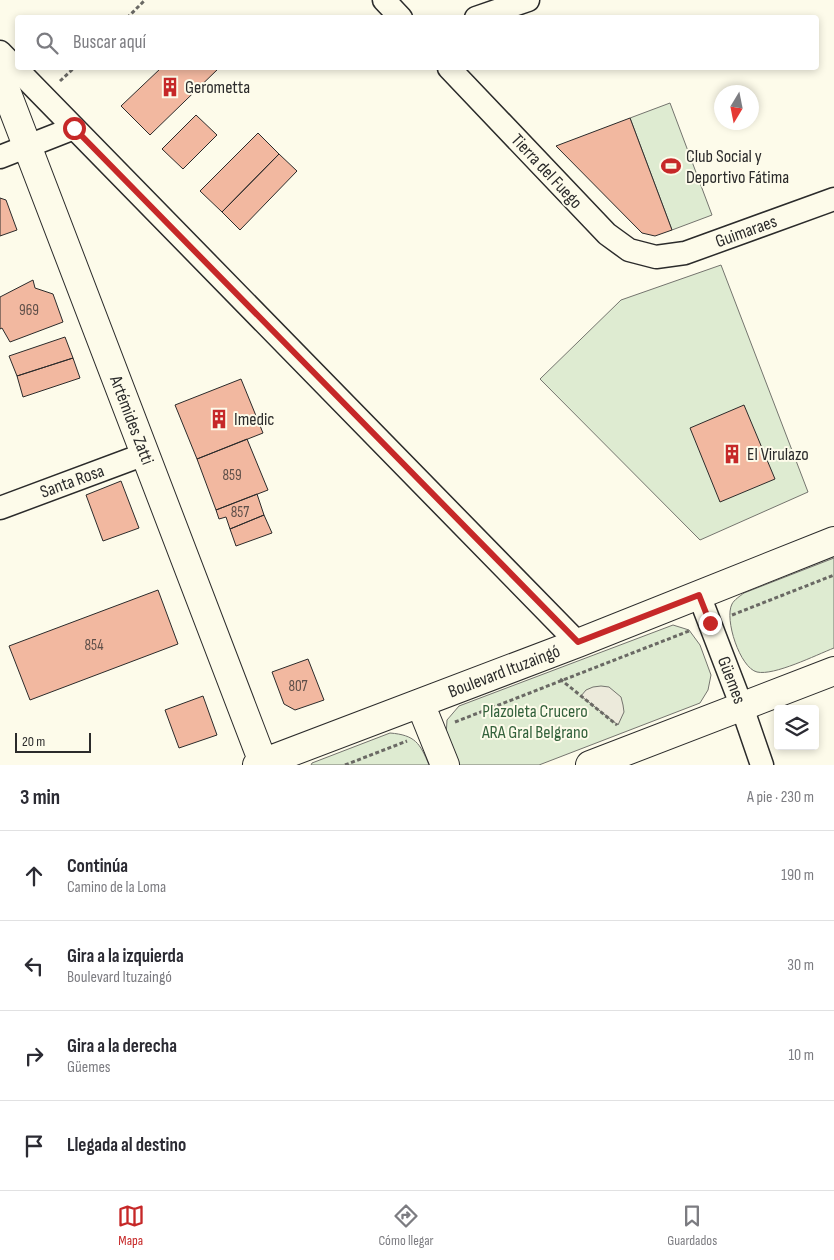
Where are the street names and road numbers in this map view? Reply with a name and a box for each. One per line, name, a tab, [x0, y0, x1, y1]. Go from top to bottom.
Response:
street label: Tierra del Fuego	[507, 130, 587, 213]
street label: Guimaraes	[713, 211, 780, 252]
street label: Artémides Zatti	[105, 372, 158, 468]
street label: Santa Rosa	[37, 460, 107, 503]
street label: Boulevard Ituzaingó	[445, 641, 563, 702]
street label: Güemes	[713, 654, 750, 707]

